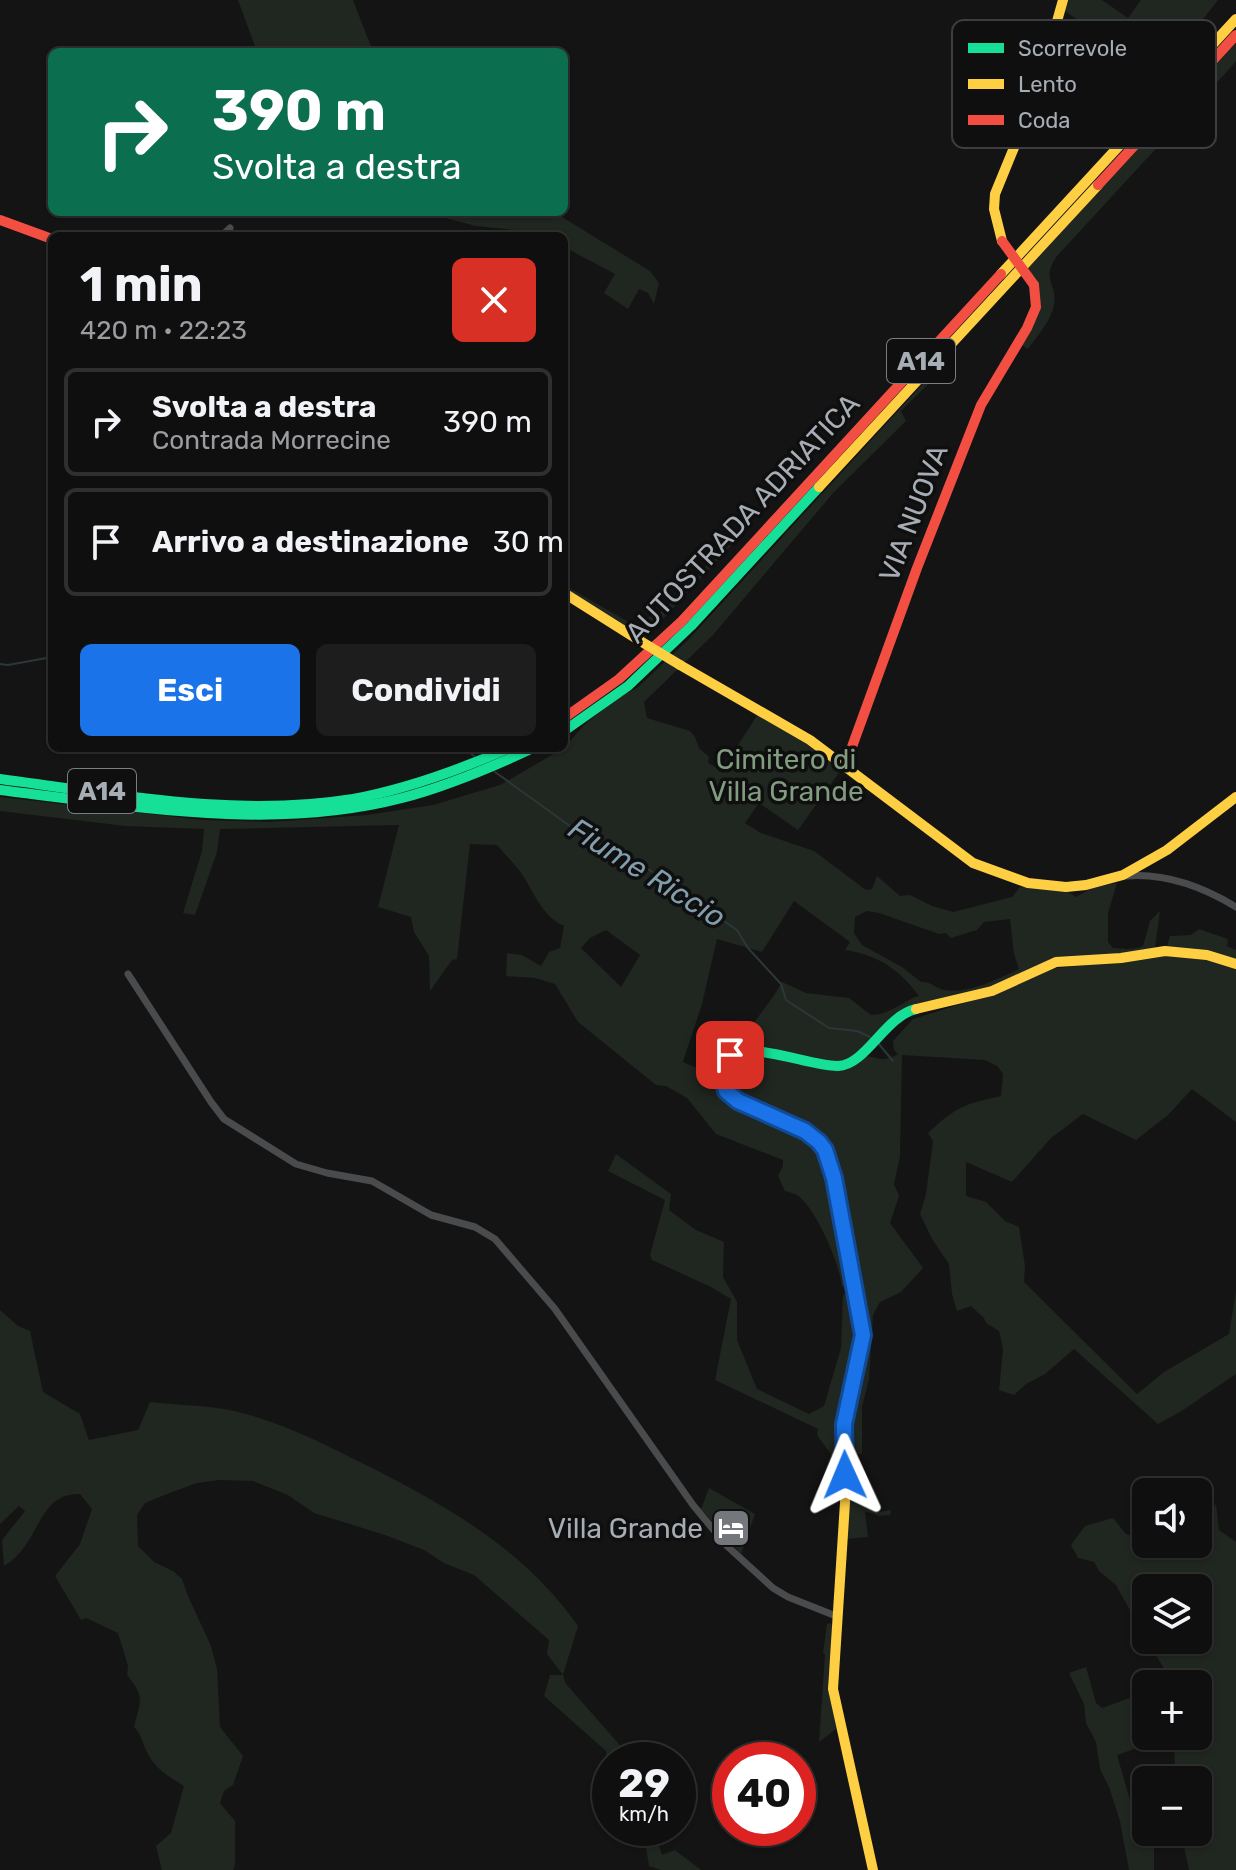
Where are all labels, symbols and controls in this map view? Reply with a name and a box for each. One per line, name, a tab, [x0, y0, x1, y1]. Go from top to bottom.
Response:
legend	[952, 20, 1216, 148]
text: Scorrevole	[1018, 35, 1127, 62]
text: Lento	[1018, 71, 1077, 98]
text: 390 m	[212, 78, 386, 144]
icon: right	[80, 80, 184, 184]
text: Coda	[1018, 107, 1071, 134]
text: Svolta a destra	[212, 145, 462, 188]
text: 1 min	[80, 256, 203, 313]
button: close	[452, 258, 536, 342]
text: 420 m · 22:23	[80, 315, 247, 346]
road number: A14	[887, 339, 955, 383]
street label: AUTOSTRADA ADRIATICA	[618, 387, 866, 650]
text: Svolta a destra	[152, 389, 377, 425]
icon: right	[84, 400, 128, 444]
text: 390 m	[443, 404, 532, 440]
text: Contrada Morrecine	[152, 425, 391, 456]
street label: VIA NUOVA	[872, 440, 955, 586]
icon: arrive	[84, 520, 128, 564]
text: Arrivo a destinazione	[152, 524, 469, 560]
text: 30 m	[493, 524, 564, 560]
button: Esci	[80, 644, 300, 736]
button: Condividi	[316, 644, 536, 736]
park label: Cimitero di Villa Grande	[708, 743, 864, 808]
road number: A14	[68, 769, 136, 813]
water label: Fiume Riccio	[562, 811, 732, 935]
pin	[696, 1021, 764, 1089]
icon: arrive	[708, 1033, 752, 1077]
position arrow	[803, 1433, 887, 1517]
map controls	[1132, 1478, 1212, 1846]
button: sound	[1132, 1478, 1212, 1558]
hotel icon: Villa Grande	[710, 1507, 752, 1549]
place label: Villa Grande	[548, 1512, 703, 1545]
button: layers	[1132, 1574, 1212, 1654]
button: +	[1132, 1670, 1212, 1750]
speed limit sign: 40	[712, 1742, 816, 1846]
text: 29	[618, 1760, 670, 1807]
button: −	[1132, 1766, 1212, 1846]
text: km/h	[619, 1802, 669, 1826]

